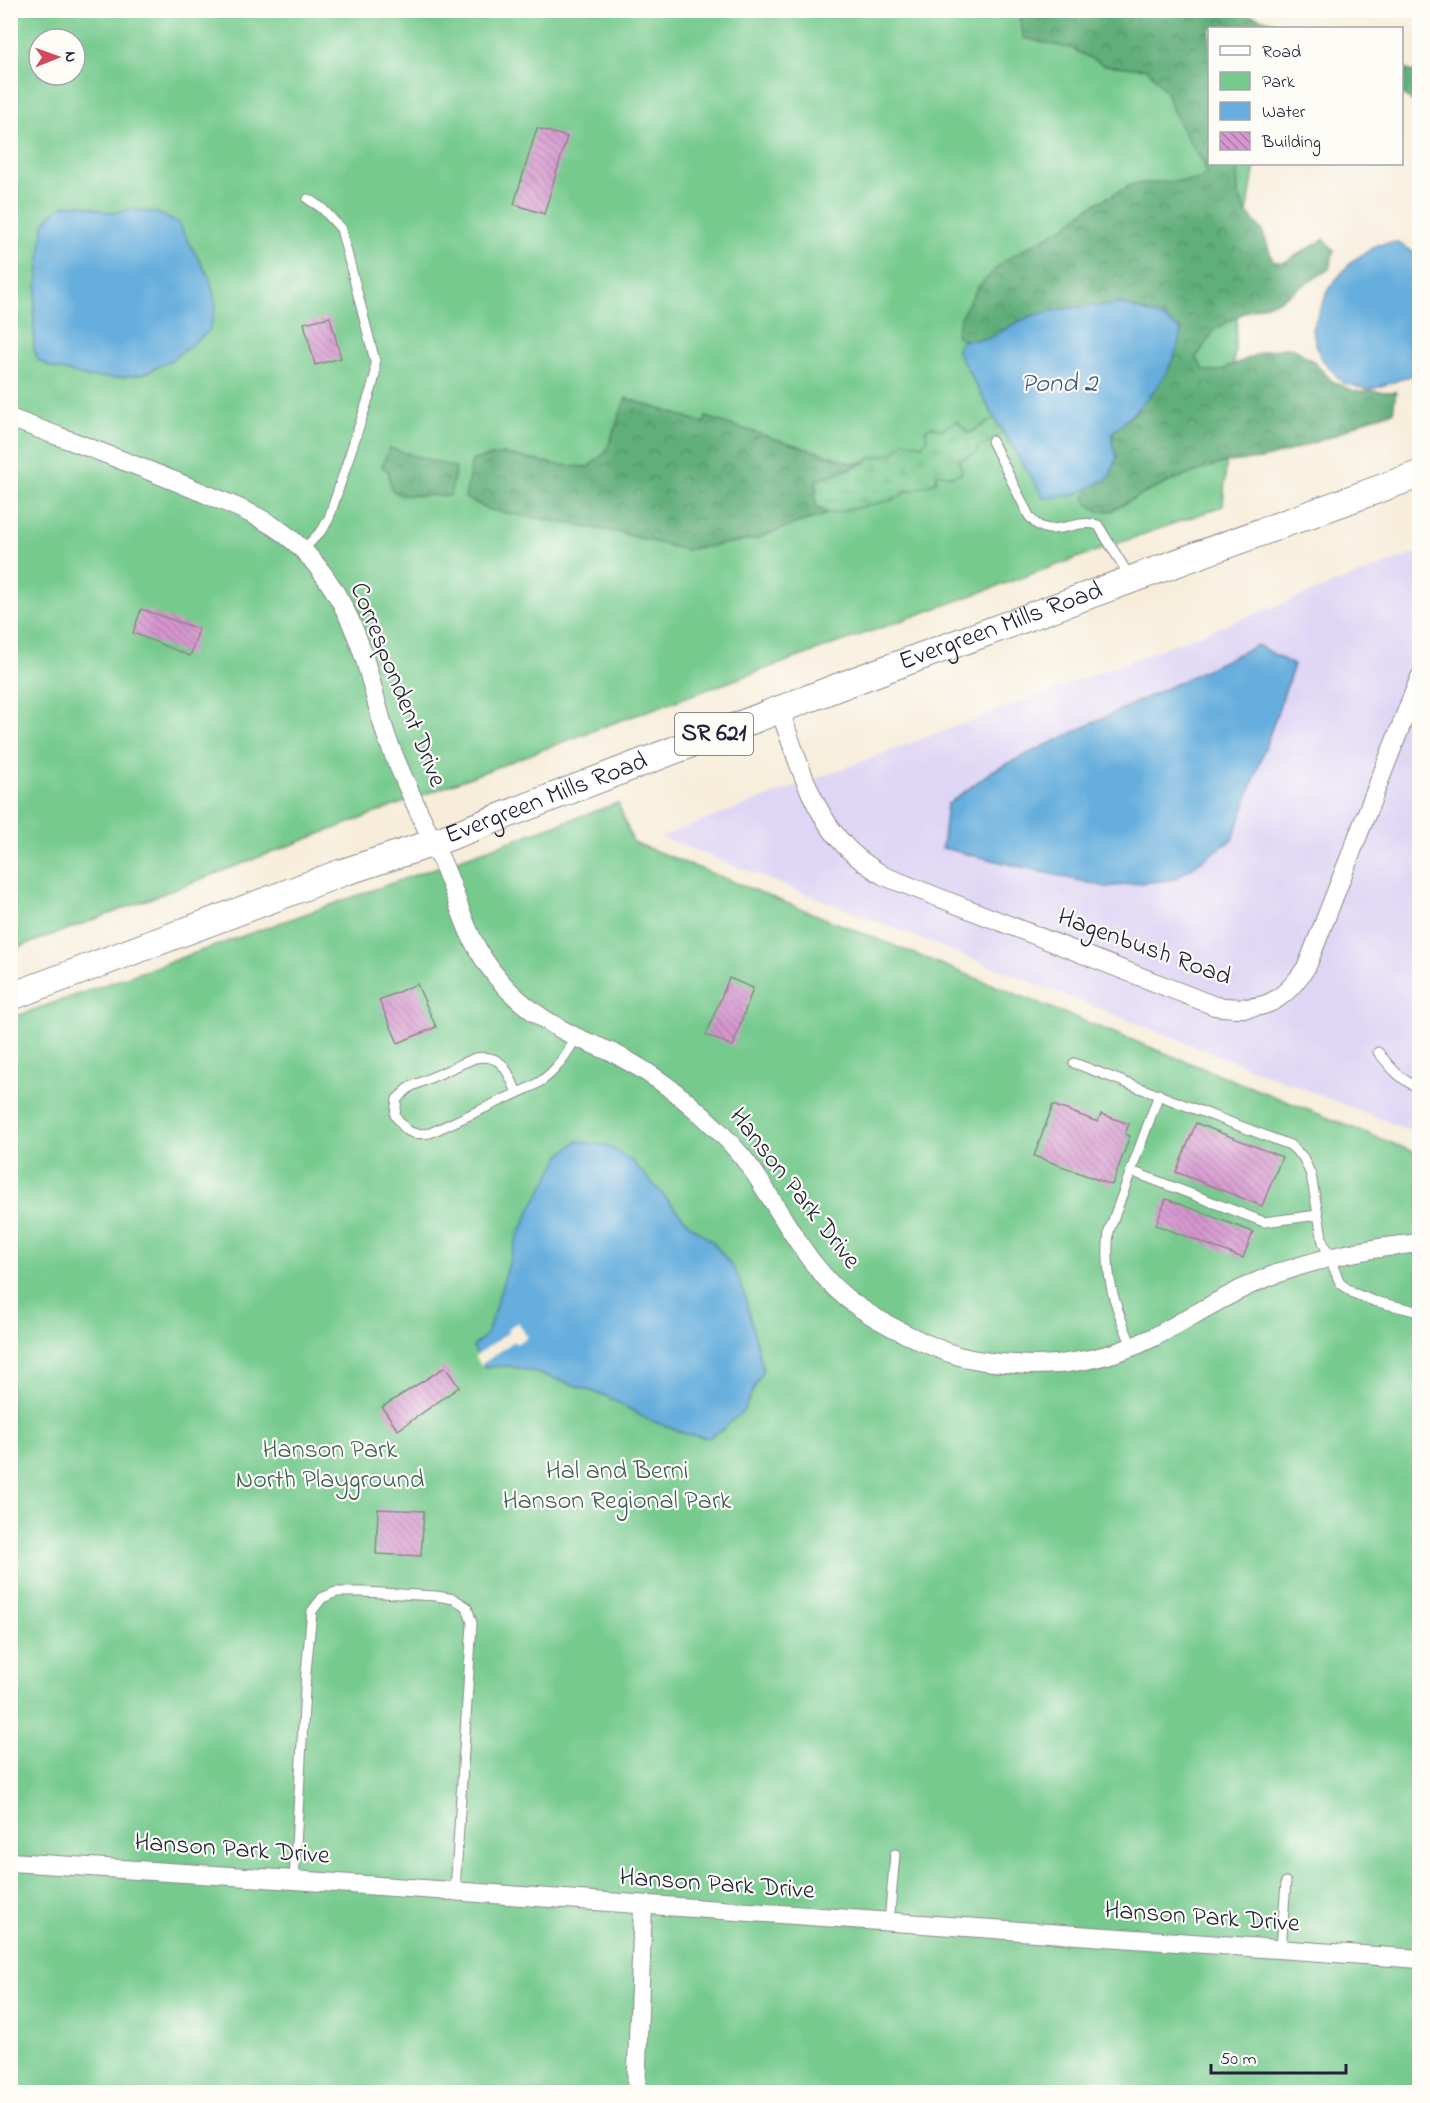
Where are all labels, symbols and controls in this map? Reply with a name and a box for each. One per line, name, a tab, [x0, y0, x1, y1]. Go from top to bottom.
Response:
north arrow	[27, 27, 87, 87]
legend	[1208, 27, 1403, 165]
text: Road	[1262, 40, 1301, 66]
text: N	[58, 51, 82, 63]
text: Park	[1262, 70, 1295, 96]
text: Water	[1262, 100, 1306, 126]
text: Building	[1261, 130, 1321, 157]
water label: Pond 2	[1021, 365, 1099, 404]
street label: Evergreen Mills Road	[894, 572, 1109, 682]
street label: Correspondent Drive	[339, 577, 456, 793]
road number: SR 621	[675, 713, 753, 755]
street label: Evergreen Mills Road	[440, 743, 654, 855]
street label: Hagenbush Road	[1052, 899, 1237, 997]
street label: Hanson Park Drive	[719, 1100, 869, 1278]
park label: Hanson Park North Playground	[236, 1432, 425, 1500]
park label: Hal and Berni Hanson Regional Park	[503, 1453, 732, 1521]
street label: Hanson Park Drive	[133, 1824, 331, 1876]
street label: Hanson Park Drive	[618, 1859, 816, 1911]
street label: Hanson Park Drive	[1103, 1892, 1301, 1944]
scale bar	[1211, 2037, 1346, 2075]
text: 50 m	[1220, 2047, 1257, 2073]

